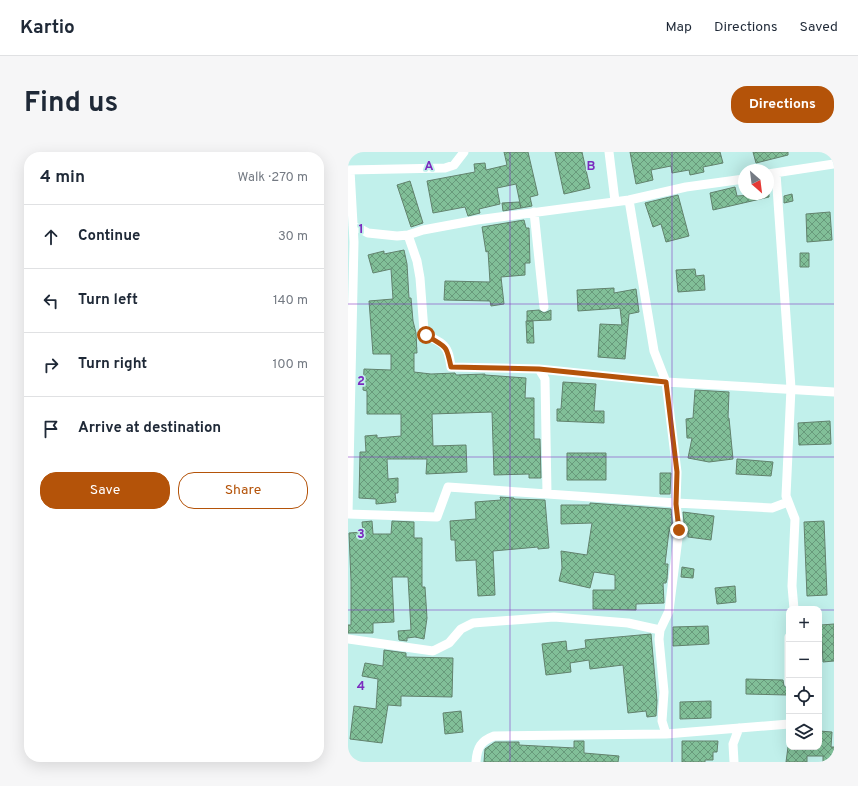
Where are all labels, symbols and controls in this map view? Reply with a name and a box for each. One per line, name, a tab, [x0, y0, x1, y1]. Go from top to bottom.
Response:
text: Kartio	[20, 16, 75, 40]
text: Map	[666, 19, 692, 36]
text: Directions	[714, 19, 778, 36]
text: Saved	[800, 19, 838, 36]
text: Find us	[24, 86, 118, 122]
button: Directions	[731, 86, 834, 123]
text: A	[424, 159, 434, 175]
text: B	[587, 159, 596, 175]
north arrow	[738, 164, 774, 200]
text: 4 min	[40, 167, 85, 189]
text: Walk · 270 m	[238, 170, 308, 186]
text: 1	[358, 222, 364, 238]
icon: ahead	[40, 226, 62, 248]
text: Continue	[78, 227, 140, 246]
text: 30 m	[278, 229, 308, 245]
icon: left	[40, 290, 62, 312]
text: Turn left	[78, 291, 138, 310]
text: 140 m	[273, 293, 308, 309]
route start	[417, 326, 435, 344]
icon: right	[40, 354, 62, 376]
text: Turn right	[78, 355, 147, 374]
text: 100 m	[272, 357, 308, 373]
text: 2	[357, 374, 365, 390]
icon: arrive	[40, 418, 62, 440]
text: Arrive at destination	[78, 419, 221, 438]
button: Save	[40, 472, 170, 509]
button: Share	[178, 472, 308, 509]
route end	[670, 521, 688, 539]
text: 3	[357, 527, 365, 543]
map controls	[786, 606, 822, 750]
button: +	[786, 606, 822, 642]
button: −	[786, 642, 822, 678]
button: locate	[786, 678, 822, 714]
text: 4	[357, 679, 365, 695]
button: layers	[786, 714, 822, 750]

